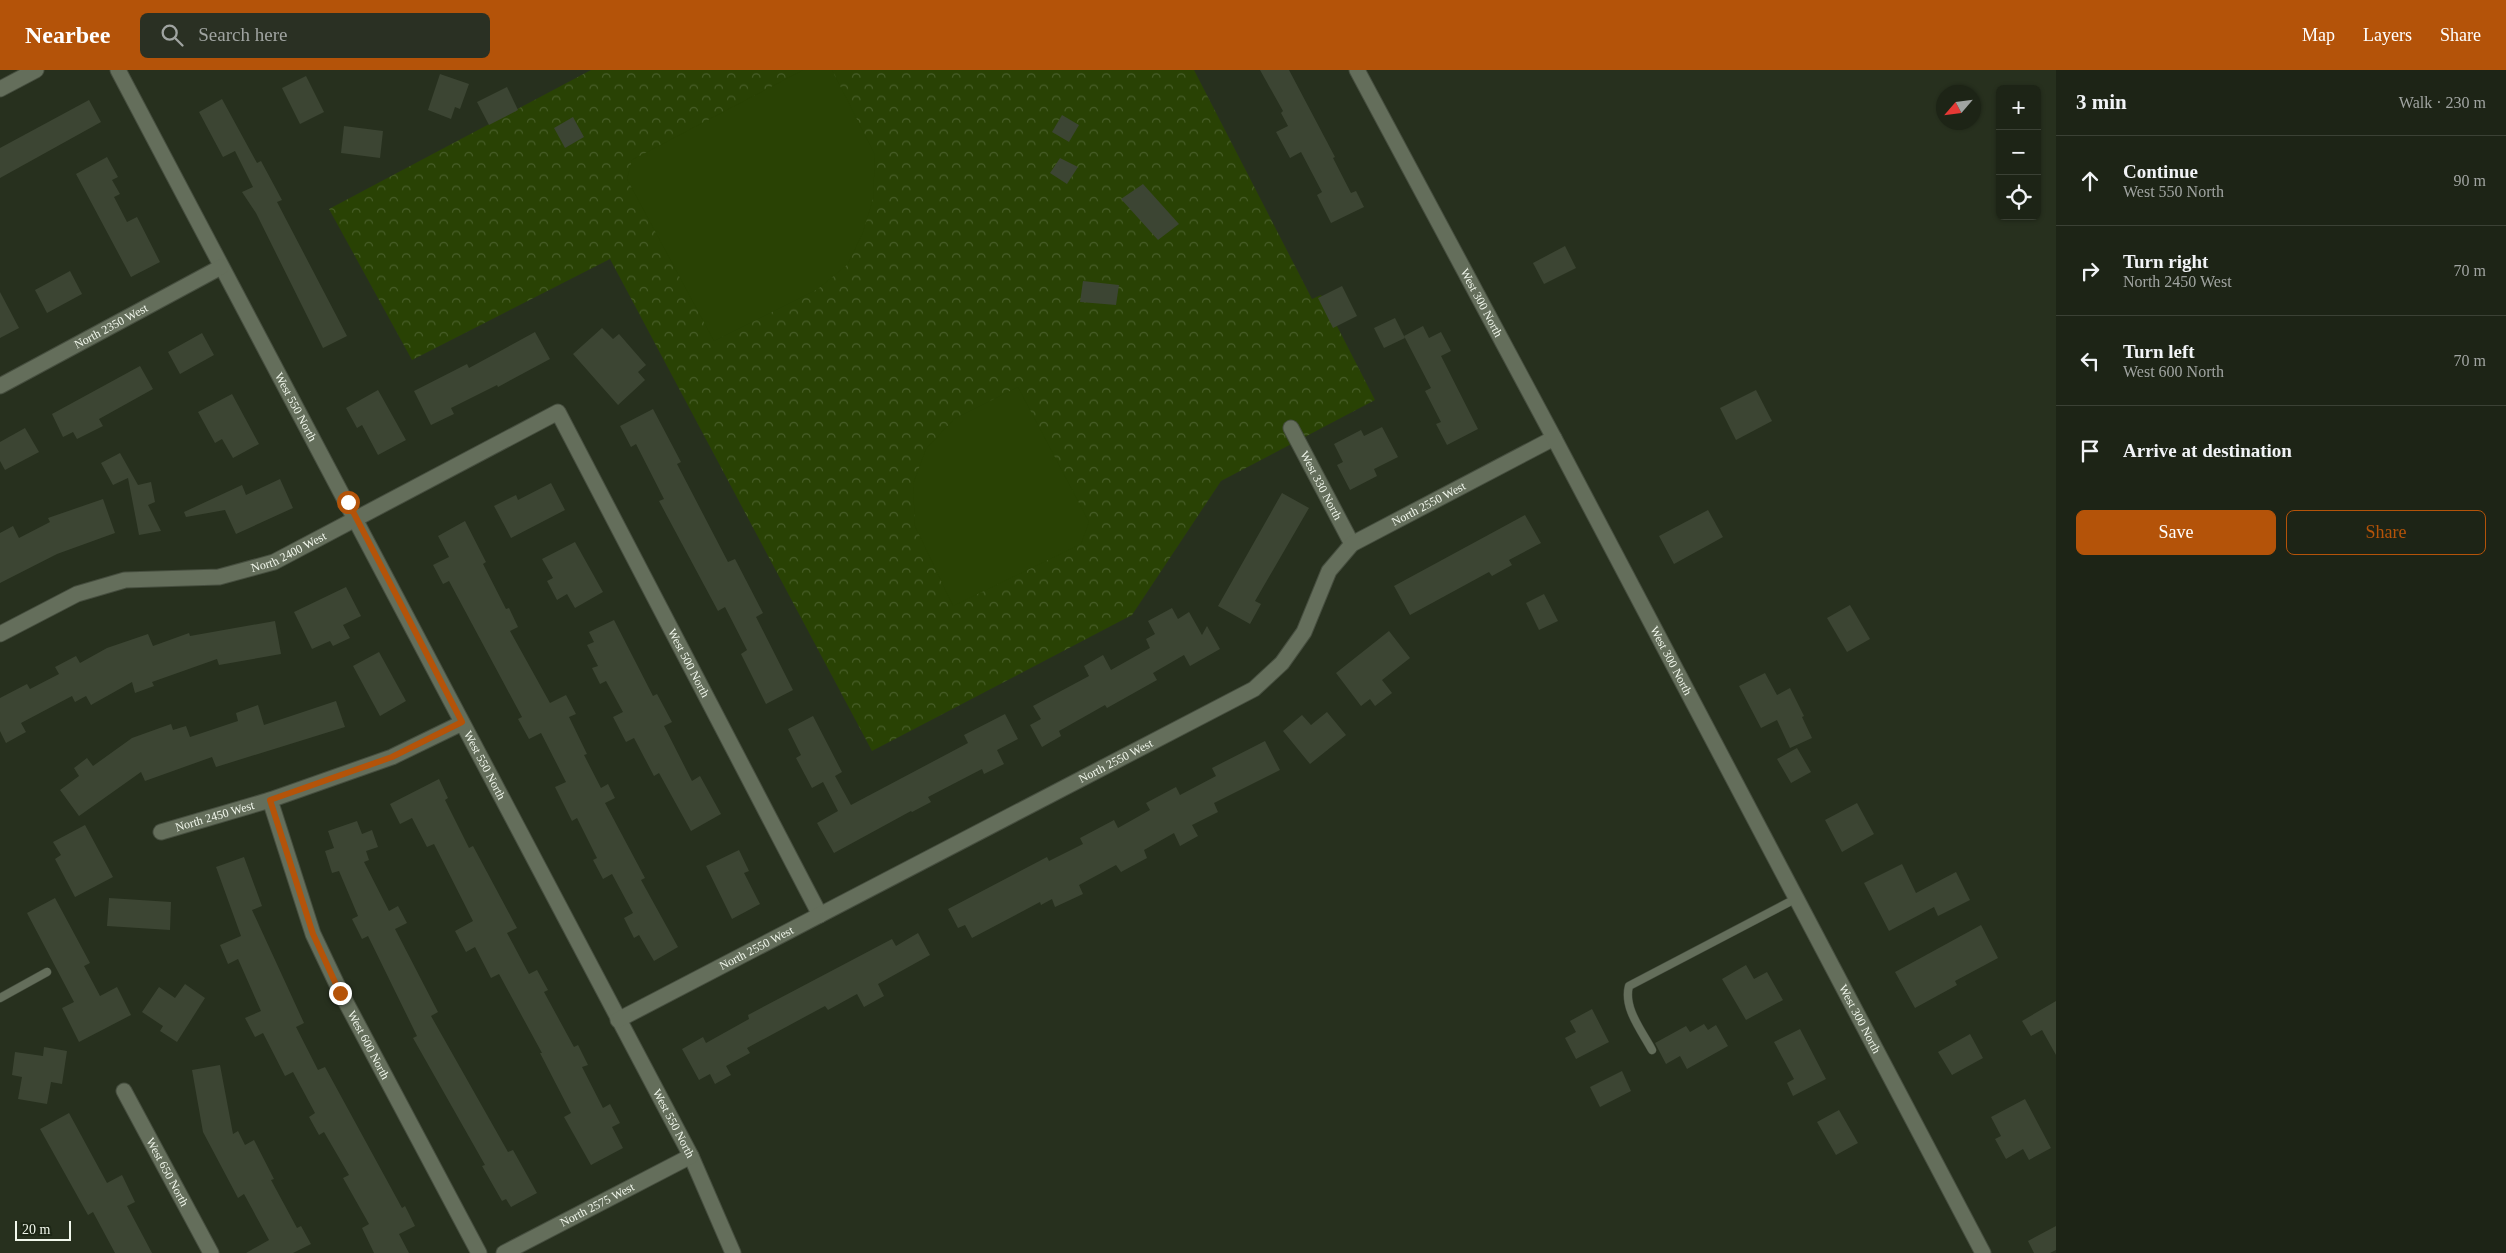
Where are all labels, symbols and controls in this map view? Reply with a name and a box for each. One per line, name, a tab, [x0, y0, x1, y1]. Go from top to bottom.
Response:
search box	[140, 13, 490, 58]
icon: search	[158, 21, 186, 49]
text: Nearbee	[25, 22, 110, 48]
text: Search here	[198, 24, 287, 45]
text: Map	[2302, 25, 2335, 45]
text: Layers	[2363, 25, 2412, 45]
text: Share	[2440, 25, 2481, 45]
north arrow	[1936, 85, 1981, 130]
map controls	[1996, 85, 2041, 220]
button: +	[1996, 85, 2041, 130]
text: 3 min	[2076, 90, 2127, 114]
text: Walk · 230 m	[2399, 94, 2486, 111]
button: −	[1996, 130, 2041, 175]
text: Continue	[2123, 161, 2198, 182]
icon: ahead	[2076, 167, 2104, 195]
text: 90 m	[2454, 172, 2486, 189]
button: locate	[1996, 175, 2041, 220]
text: West 550 North	[2123, 183, 2224, 200]
text: Turn right	[2123, 251, 2208, 272]
icon: right	[2076, 257, 2104, 285]
text: 70 m	[2454, 262, 2486, 279]
street label: West 300 North	[1458, 266, 1506, 339]
text: North 2450 West	[2123, 273, 2232, 290]
street label: North 2350 West	[72, 300, 151, 352]
text: Turn left	[2123, 341, 2195, 362]
icon: left	[2076, 347, 2104, 375]
text: 70 m	[2454, 352, 2486, 369]
text: West 600 North	[2123, 363, 2224, 380]
street label: West 550 North	[272, 370, 320, 444]
icon: arrive	[2076, 437, 2104, 465]
text: Arrive at destination	[2123, 440, 2292, 461]
street label: West 330 North	[1297, 449, 1345, 522]
street label: North 2550 West	[1389, 478, 1468, 529]
route start	[337, 491, 360, 514]
button: Save	[2076, 510, 2276, 555]
button: Share	[2286, 510, 2486, 555]
street label: North 2400 West	[249, 528, 329, 575]
street label: West 300 North	[1647, 624, 1695, 697]
street label: West 500 North	[665, 626, 712, 700]
street label: West 550 North	[461, 728, 509, 802]
street label: North 2550 West	[1076, 736, 1156, 786]
street label: North 2450 West	[174, 798, 256, 834]
street label: North 2550 West	[717, 923, 796, 973]
route end	[329, 982, 352, 1005]
street label: West 300 North	[1836, 982, 1884, 1056]
street label: West 600 North	[345, 1008, 393, 1082]
street label: West 550 North	[650, 1087, 698, 1160]
street label: West 650 North	[143, 1135, 192, 1209]
street label: North 2575 West	[558, 1179, 637, 1230]
scale bar	[15, 1218, 71, 1241]
text: 20 m	[22, 1222, 50, 1237]

